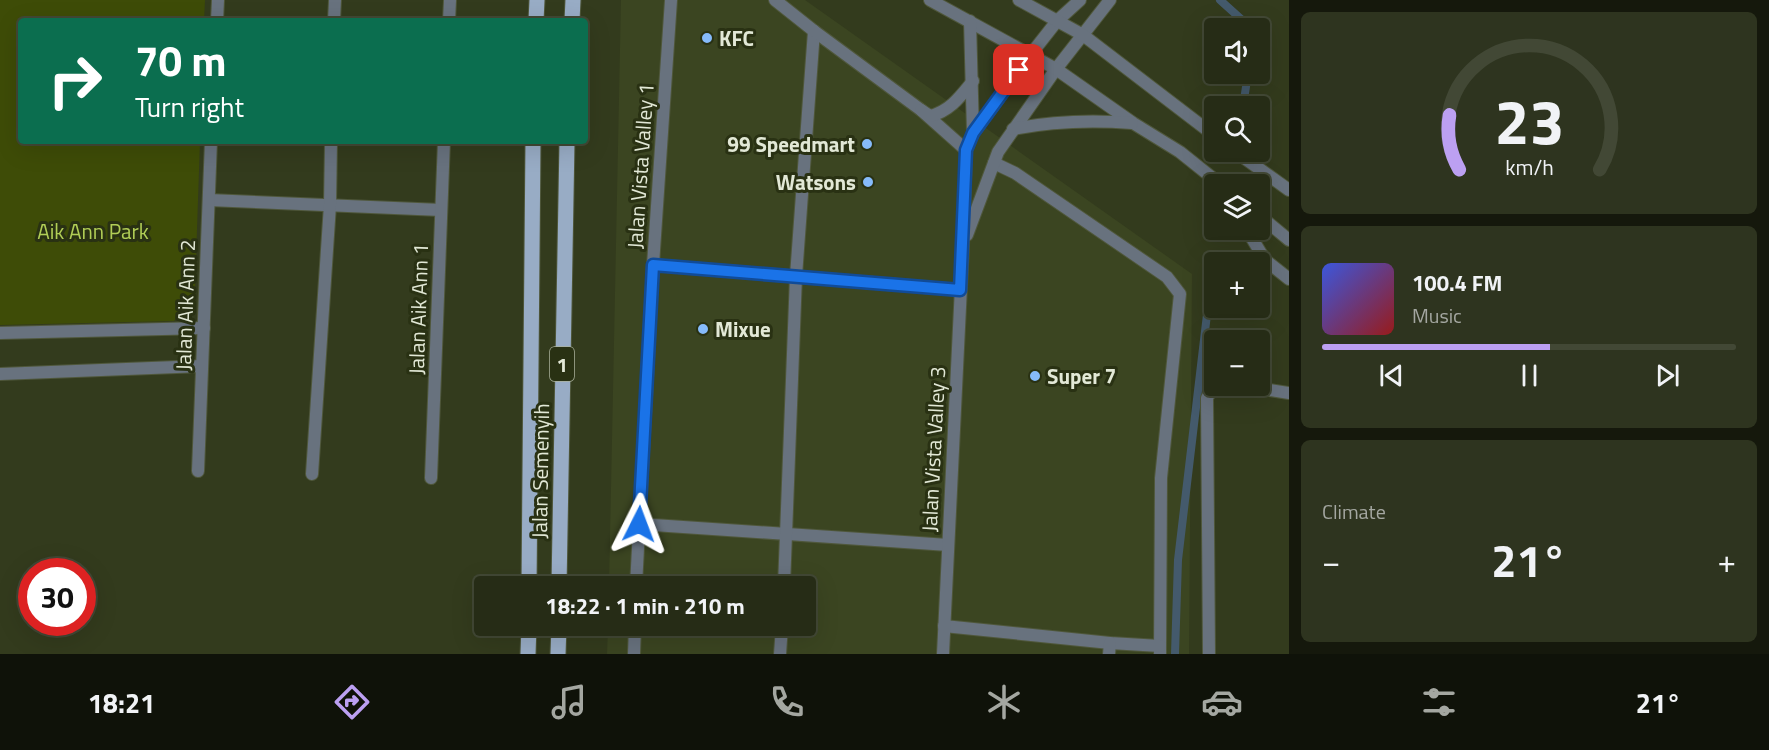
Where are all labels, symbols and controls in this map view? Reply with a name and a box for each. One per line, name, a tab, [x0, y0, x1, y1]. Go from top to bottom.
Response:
map controls	[1204, 18, 1270, 396]
button: sound	[1204, 18, 1270, 84]
place label: KFC	[719, 22, 754, 54]
text: 70 m	[135, 28, 227, 92]
marker: KFC	[700, 31, 714, 45]
icon: right	[36, 42, 114, 120]
pin	[993, 44, 1044, 95]
icon: arrive	[1002, 53, 1035, 86]
text: 23	[1494, 73, 1564, 168]
street label: Jalan Vista Valley 1	[618, 82, 662, 250]
text: Turn right	[135, 86, 244, 127]
button: search	[1204, 96, 1270, 162]
place label: 99 Speedmart	[727, 128, 855, 160]
marker: 99 Speedmart	[860, 137, 874, 151]
text: km/h	[1505, 151, 1553, 183]
place label: Watsons	[776, 166, 856, 198]
button: layers	[1204, 174, 1270, 240]
marker: Watsons	[861, 175, 875, 189]
park label: Aik Ann Park	[37, 215, 149, 247]
street label: Jalan Aik Ann 2	[167, 239, 203, 371]
street label: Jalan Aik Ann 1	[400, 243, 436, 375]
button: +	[1204, 252, 1270, 318]
text: 100.4 FM	[1412, 266, 1502, 300]
text: Music	[1412, 300, 1462, 331]
place label: Mixue	[715, 313, 771, 345]
marker: Mixue	[696, 322, 710, 336]
button: −	[1204, 330, 1270, 396]
road number: 1	[550, 347, 574, 381]
icon: previous	[1375, 359, 1408, 392]
icon: pause	[1513, 359, 1546, 392]
icon: next	[1651, 359, 1684, 392]
place label: Super 7	[1047, 360, 1116, 392]
street label: Jalan Vista Valley 3	[913, 365, 953, 533]
marker: Super 7	[1028, 369, 1042, 383]
street label: Jalan Semenyih	[523, 403, 557, 539]
position arrow	[607, 492, 671, 556]
text: Climate	[1322, 496, 1386, 527]
text: 21°	[1491, 526, 1567, 594]
text: −	[1322, 536, 1340, 586]
text: +	[1718, 536, 1736, 586]
speed limit sign: 30	[18, 558, 96, 636]
text: 18:22 · 1 min · 210 m	[545, 589, 745, 623]
icon: directions	[331, 681, 373, 723]
icon: music	[548, 681, 590, 723]
icon: phone	[766, 681, 808, 723]
icon: climate	[983, 681, 1025, 723]
icon: car	[1201, 681, 1243, 723]
icon: filters	[1418, 681, 1460, 723]
text: 18:21	[88, 682, 155, 723]
text: 21°	[1636, 682, 1681, 723]

